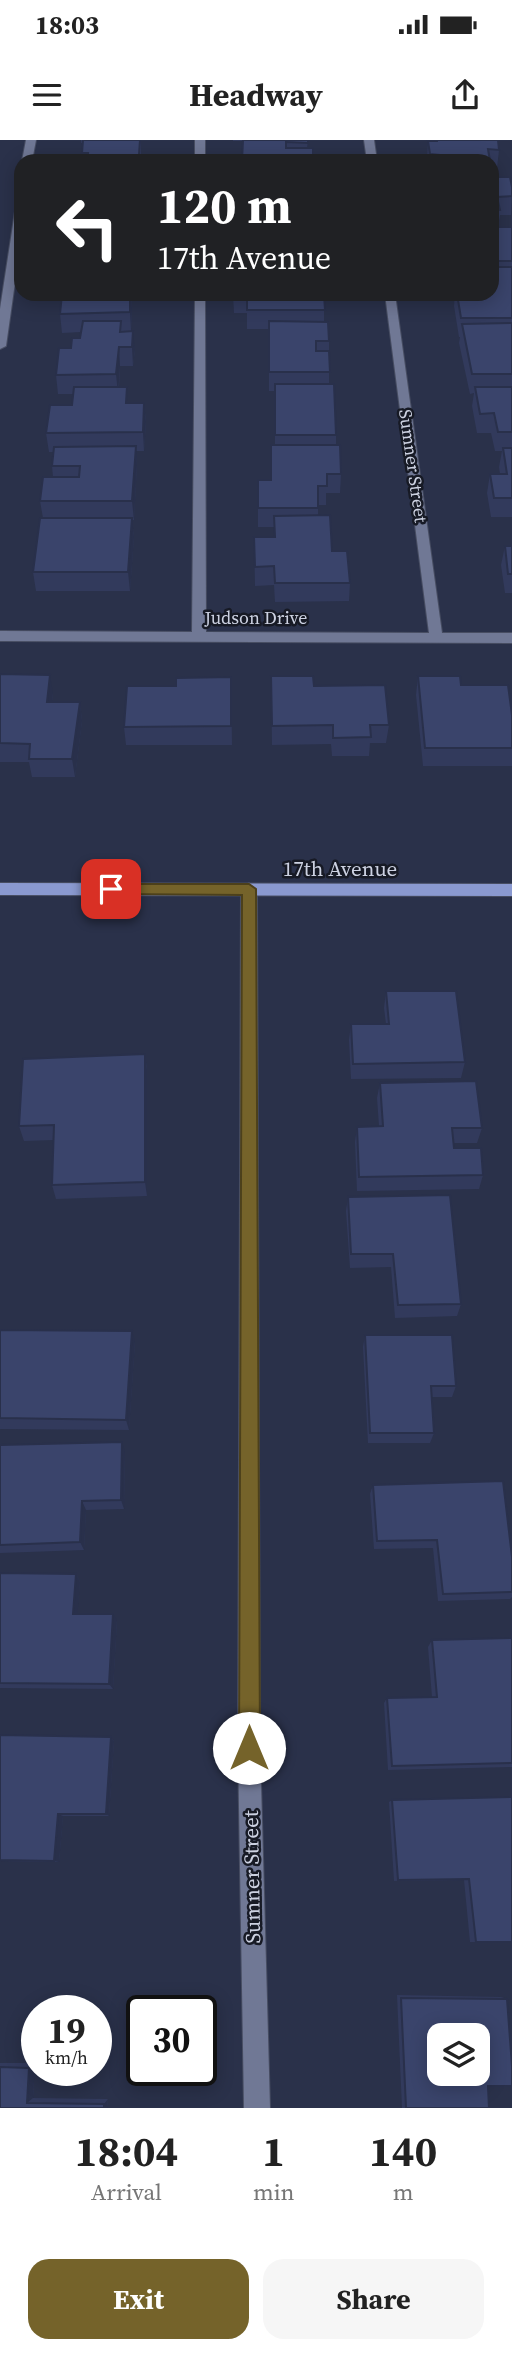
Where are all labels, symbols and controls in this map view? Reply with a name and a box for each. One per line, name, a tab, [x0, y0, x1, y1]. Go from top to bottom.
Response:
text: 18:03	[35, 7, 99, 43]
text: Headway	[189, 73, 323, 117]
icon: menu	[28, 76, 66, 114]
icon: share	[446, 76, 484, 114]
text: 120 m	[157, 172, 292, 239]
icon: left	[42, 182, 133, 273]
text: 17th Avenue	[157, 236, 331, 280]
street label: Sumner Street	[393, 408, 434, 524]
street label: Judson Drive	[204, 605, 307, 630]
street label: 17th Avenue	[283, 854, 397, 883]
pin	[81, 859, 141, 919]
icon: arrive	[92, 870, 130, 908]
position arrow	[212, 1711, 286, 1785]
street label: Sumner Street	[236, 1810, 267, 1944]
speed limit sign: 30	[126, 1995, 217, 2086]
text: 19	[48, 2007, 85, 2055]
map controls	[427, 2023, 490, 2086]
button: layers	[427, 2023, 490, 2086]
text: km/h	[45, 2045, 88, 2070]
text: 18:04	[75, 2122, 178, 2180]
text: 1	[262, 2122, 285, 2180]
text: 140	[369, 2122, 437, 2180]
text: Arrival	[91, 2176, 162, 2208]
text: min	[253, 2176, 294, 2208]
text: m	[393, 2176, 414, 2208]
button: Exit	[28, 2259, 249, 2339]
button: Share	[263, 2259, 484, 2339]

